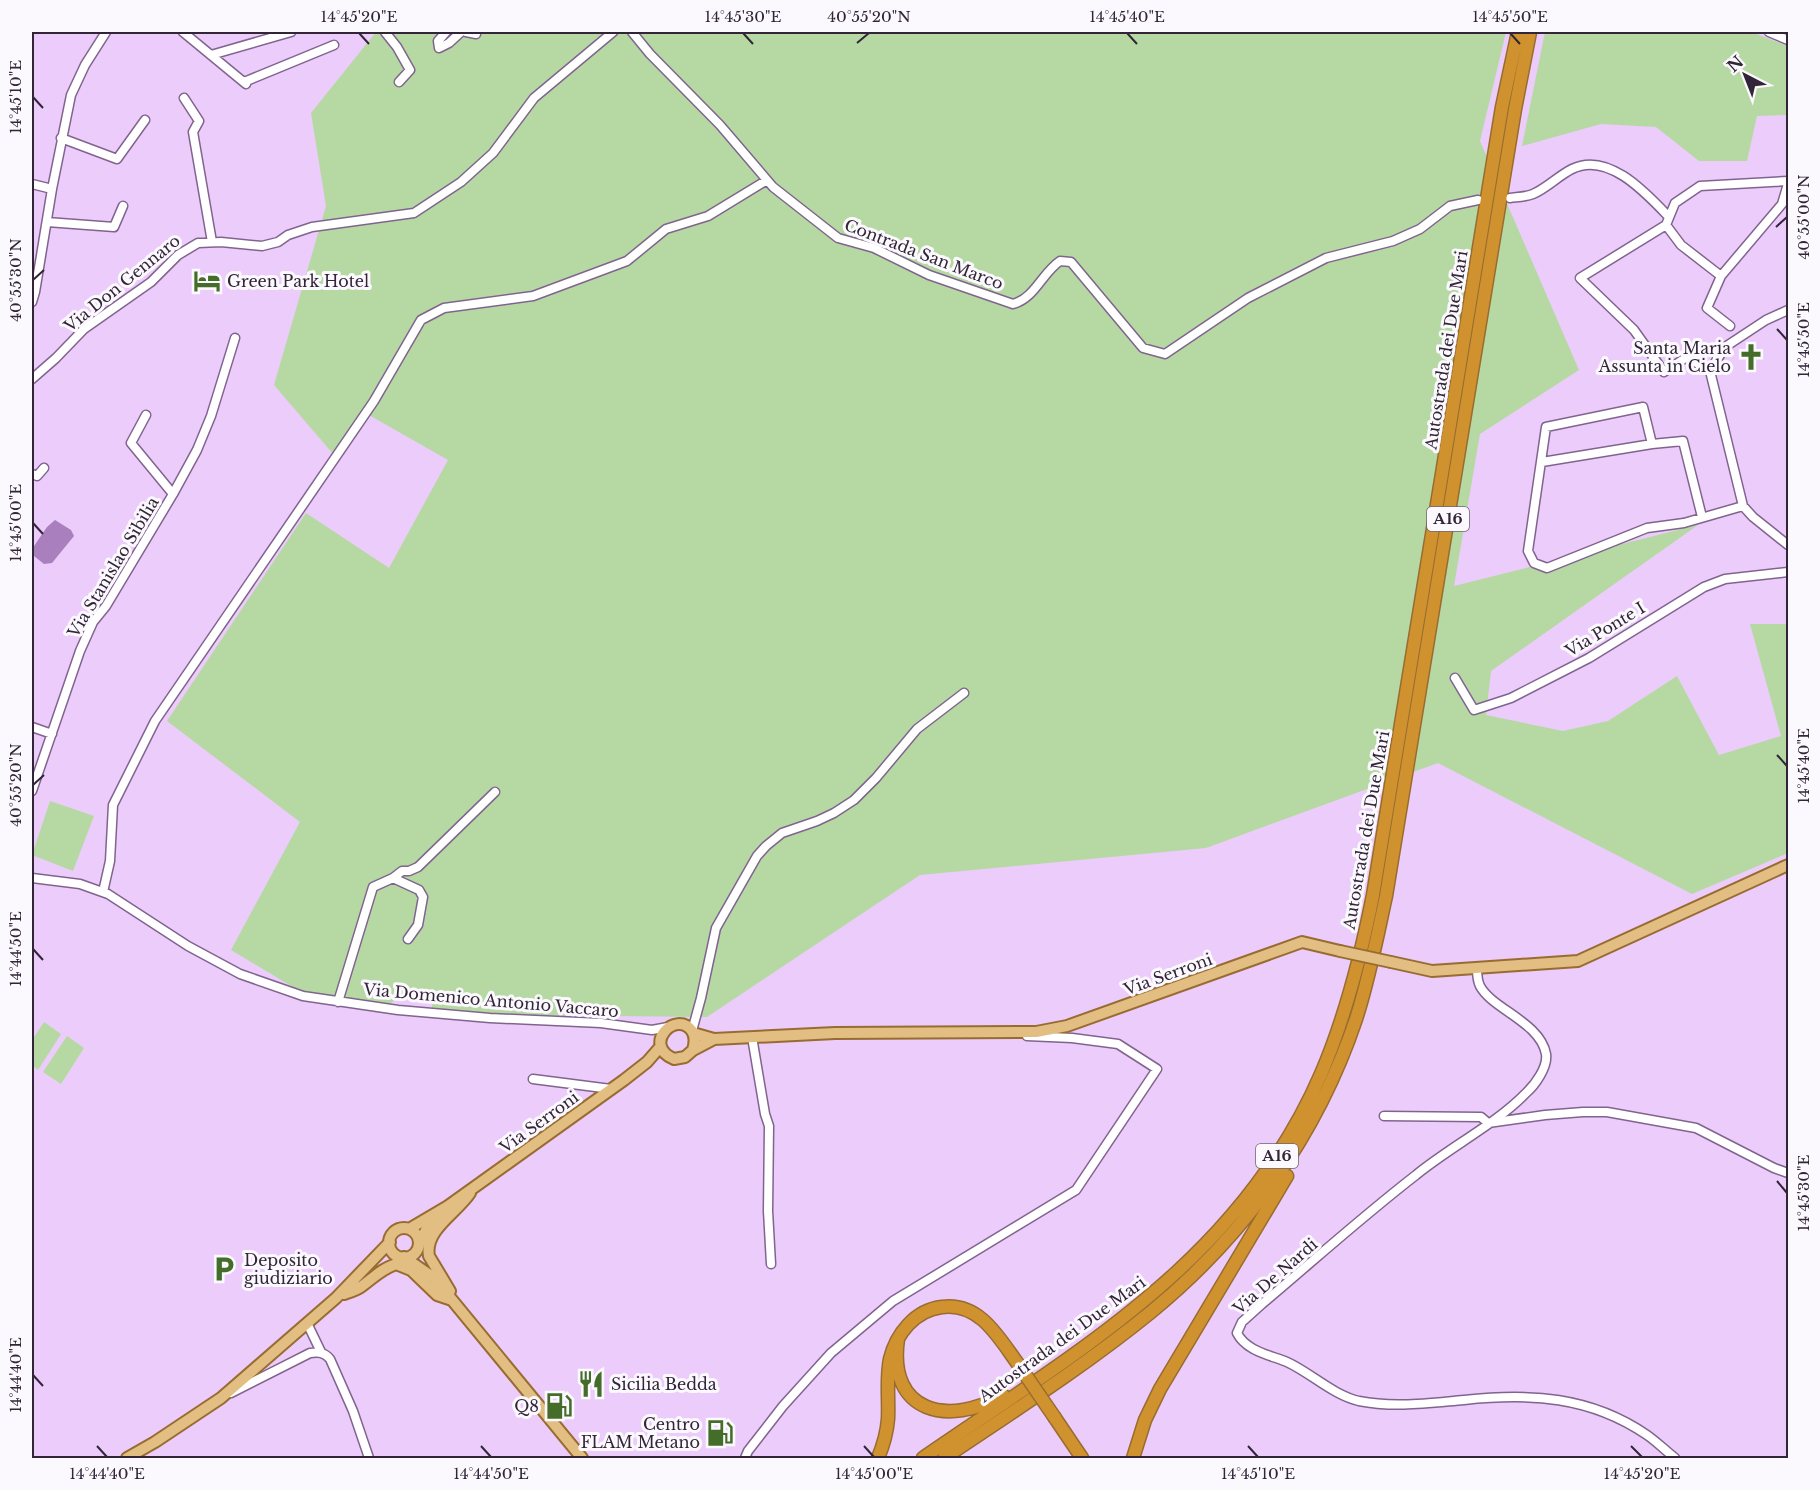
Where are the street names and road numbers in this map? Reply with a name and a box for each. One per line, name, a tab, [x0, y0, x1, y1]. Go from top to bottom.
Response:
street label: Contrada San Marco	[842, 214, 1006, 294]
street label: Via Don Gennaro	[59, 230, 184, 336]
street label: Autostrada dei Due Mari	[1420, 248, 1472, 452]
street label: Via Stanislao Sibilia	[63, 493, 163, 642]
road number: A16	[1427, 507, 1469, 531]
street label: Via Ponte I	[1561, 597, 1649, 661]
street label: Autostrada dei Due Mari	[1339, 729, 1393, 932]
street label: Via Serroni	[1120, 949, 1215, 1000]
street label: Via Domenico Antonio Vaccaro	[362, 979, 619, 1021]
street label: Via Serroni	[495, 1086, 583, 1158]
road number: A16	[1256, 1144, 1298, 1168]
street label: Via De Nardi	[1228, 1234, 1322, 1319]
street label: Autostrada dei Due Mari	[974, 1271, 1150, 1407]

